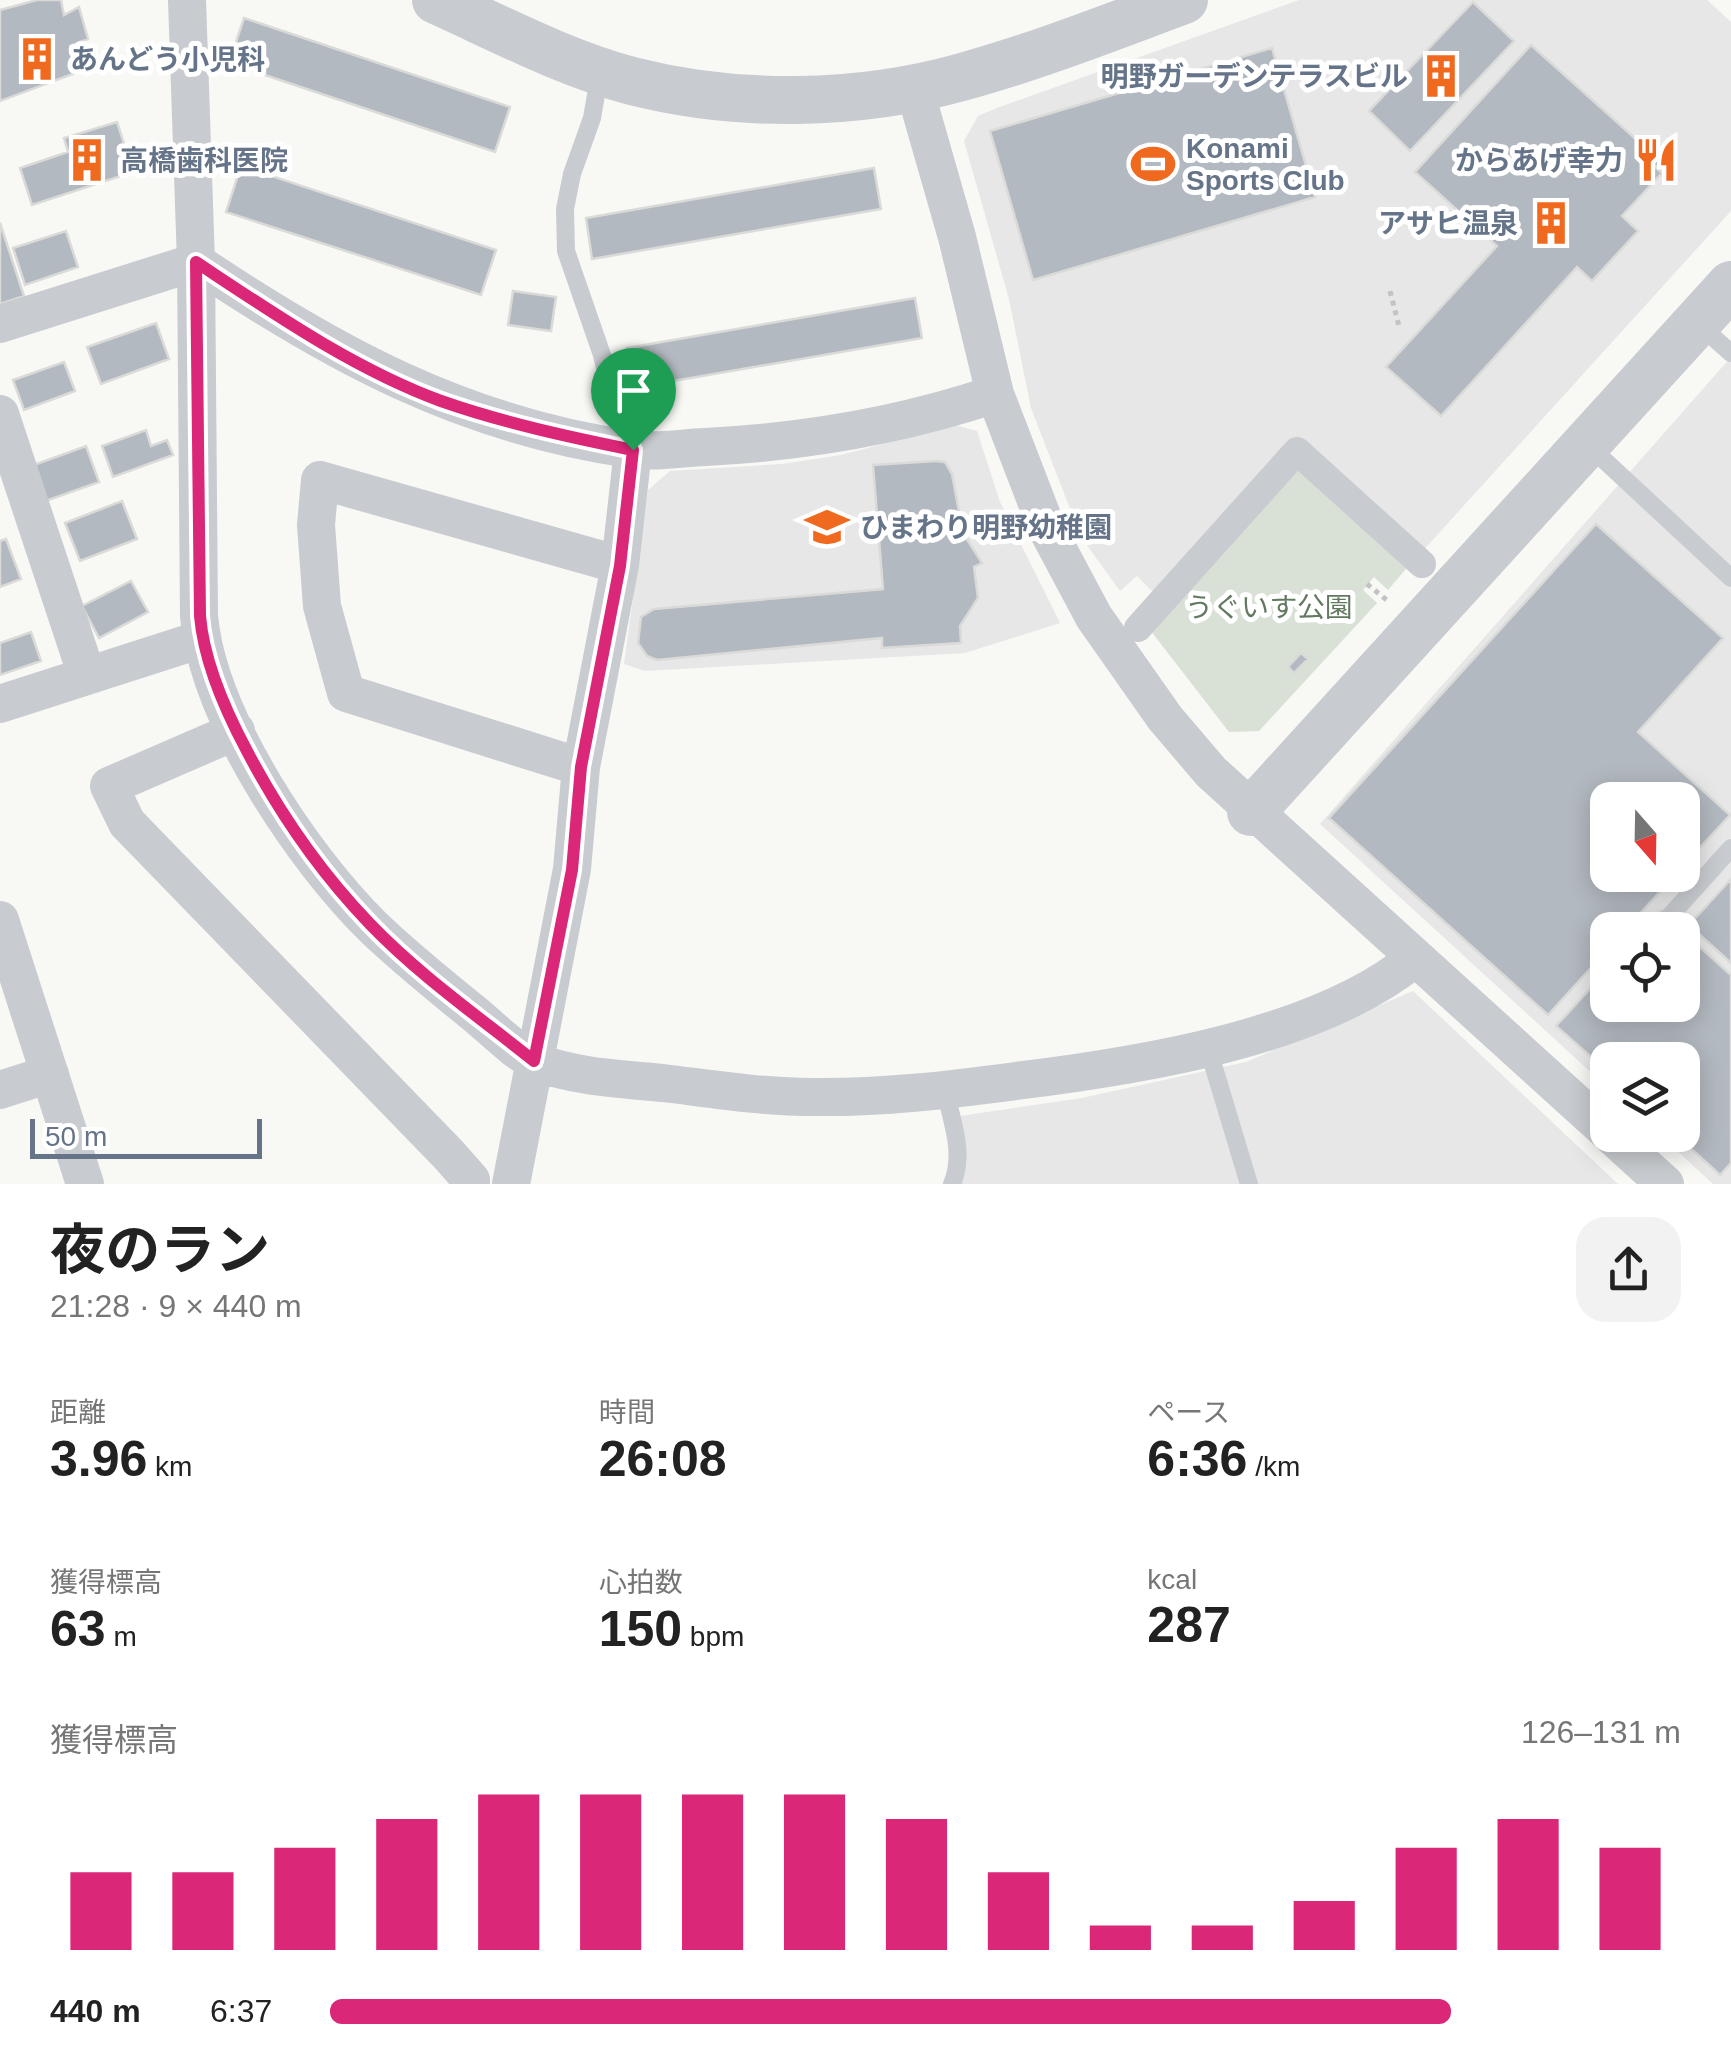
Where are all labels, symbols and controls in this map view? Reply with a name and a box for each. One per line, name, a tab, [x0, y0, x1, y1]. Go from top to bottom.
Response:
building icon: あんどう小児科	[13, 35, 61, 83]
place label: あんどう小児科	[70, 44, 265, 75]
building icon: 明野ガーデンテラスビル	[1417, 52, 1465, 100]
place label: 明野ガーデンテラスビル	[1101, 61, 1408, 92]
place label: Konami Sports Club	[1186, 133, 1345, 196]
building icon: 高橋歯科医院	[63, 136, 111, 184]
restaurant icon: からあげ幸力	[1632, 136, 1680, 184]
sports icon: Konami Sports Club	[1129, 140, 1177, 188]
place label: 高橋歯科医院	[120, 145, 288, 176]
place label: からあげ幸力	[1455, 145, 1623, 176]
building icon: アサヒ温泉	[1527, 199, 1575, 247]
place label: アサヒ温泉	[1378, 208, 1518, 239]
pin	[591, 348, 676, 451]
icon: arrive	[606, 363, 661, 418]
school or university icon: ひまわり明野幼稚園	[803, 503, 851, 551]
place label: ひまわり明野幼稚園	[860, 512, 1112, 543]
park label: うぐいす公園	[1185, 592, 1353, 623]
north arrow	[1590, 782, 1700, 892]
map controls	[1590, 782, 1700, 1152]
button: locate	[1590, 912, 1700, 1022]
button: layers	[1590, 1042, 1700, 1152]
scale bar	[30, 1114, 262, 1158]
text: 50 m	[45, 1121, 107, 1152]
button: share	[1576, 1217, 1681, 1322]
text: 夜のラン	[50, 1219, 270, 1281]
text: 21:28 · 9 × 440 m	[50, 1288, 302, 1324]
text: 距離	[50, 1397, 106, 1428]
text: 時間	[599, 1397, 655, 1428]
text: ペース	[1147, 1397, 1230, 1428]
text: 3.96	[50, 1431, 147, 1487]
text: 26:08	[599, 1431, 727, 1487]
text: 6:36	[1147, 1431, 1247, 1487]
text: km	[147, 1451, 192, 1482]
text: /km	[1247, 1451, 1300, 1482]
text: kcal	[1147, 1564, 1197, 1595]
text: 獲得標高	[50, 1567, 162, 1598]
text: 心拍数	[599, 1567, 683, 1598]
text: 287	[1147, 1597, 1231, 1653]
text: 63	[50, 1601, 106, 1657]
text: 150	[599, 1601, 682, 1657]
text: m	[106, 1621, 137, 1652]
text: bpm	[682, 1621, 744, 1652]
text: 126–131 m	[1521, 1714, 1681, 1750]
text: 獲得標高	[50, 1722, 178, 1758]
text: 440 m	[50, 1993, 141, 2029]
text: 6:37	[210, 1993, 272, 2029]

